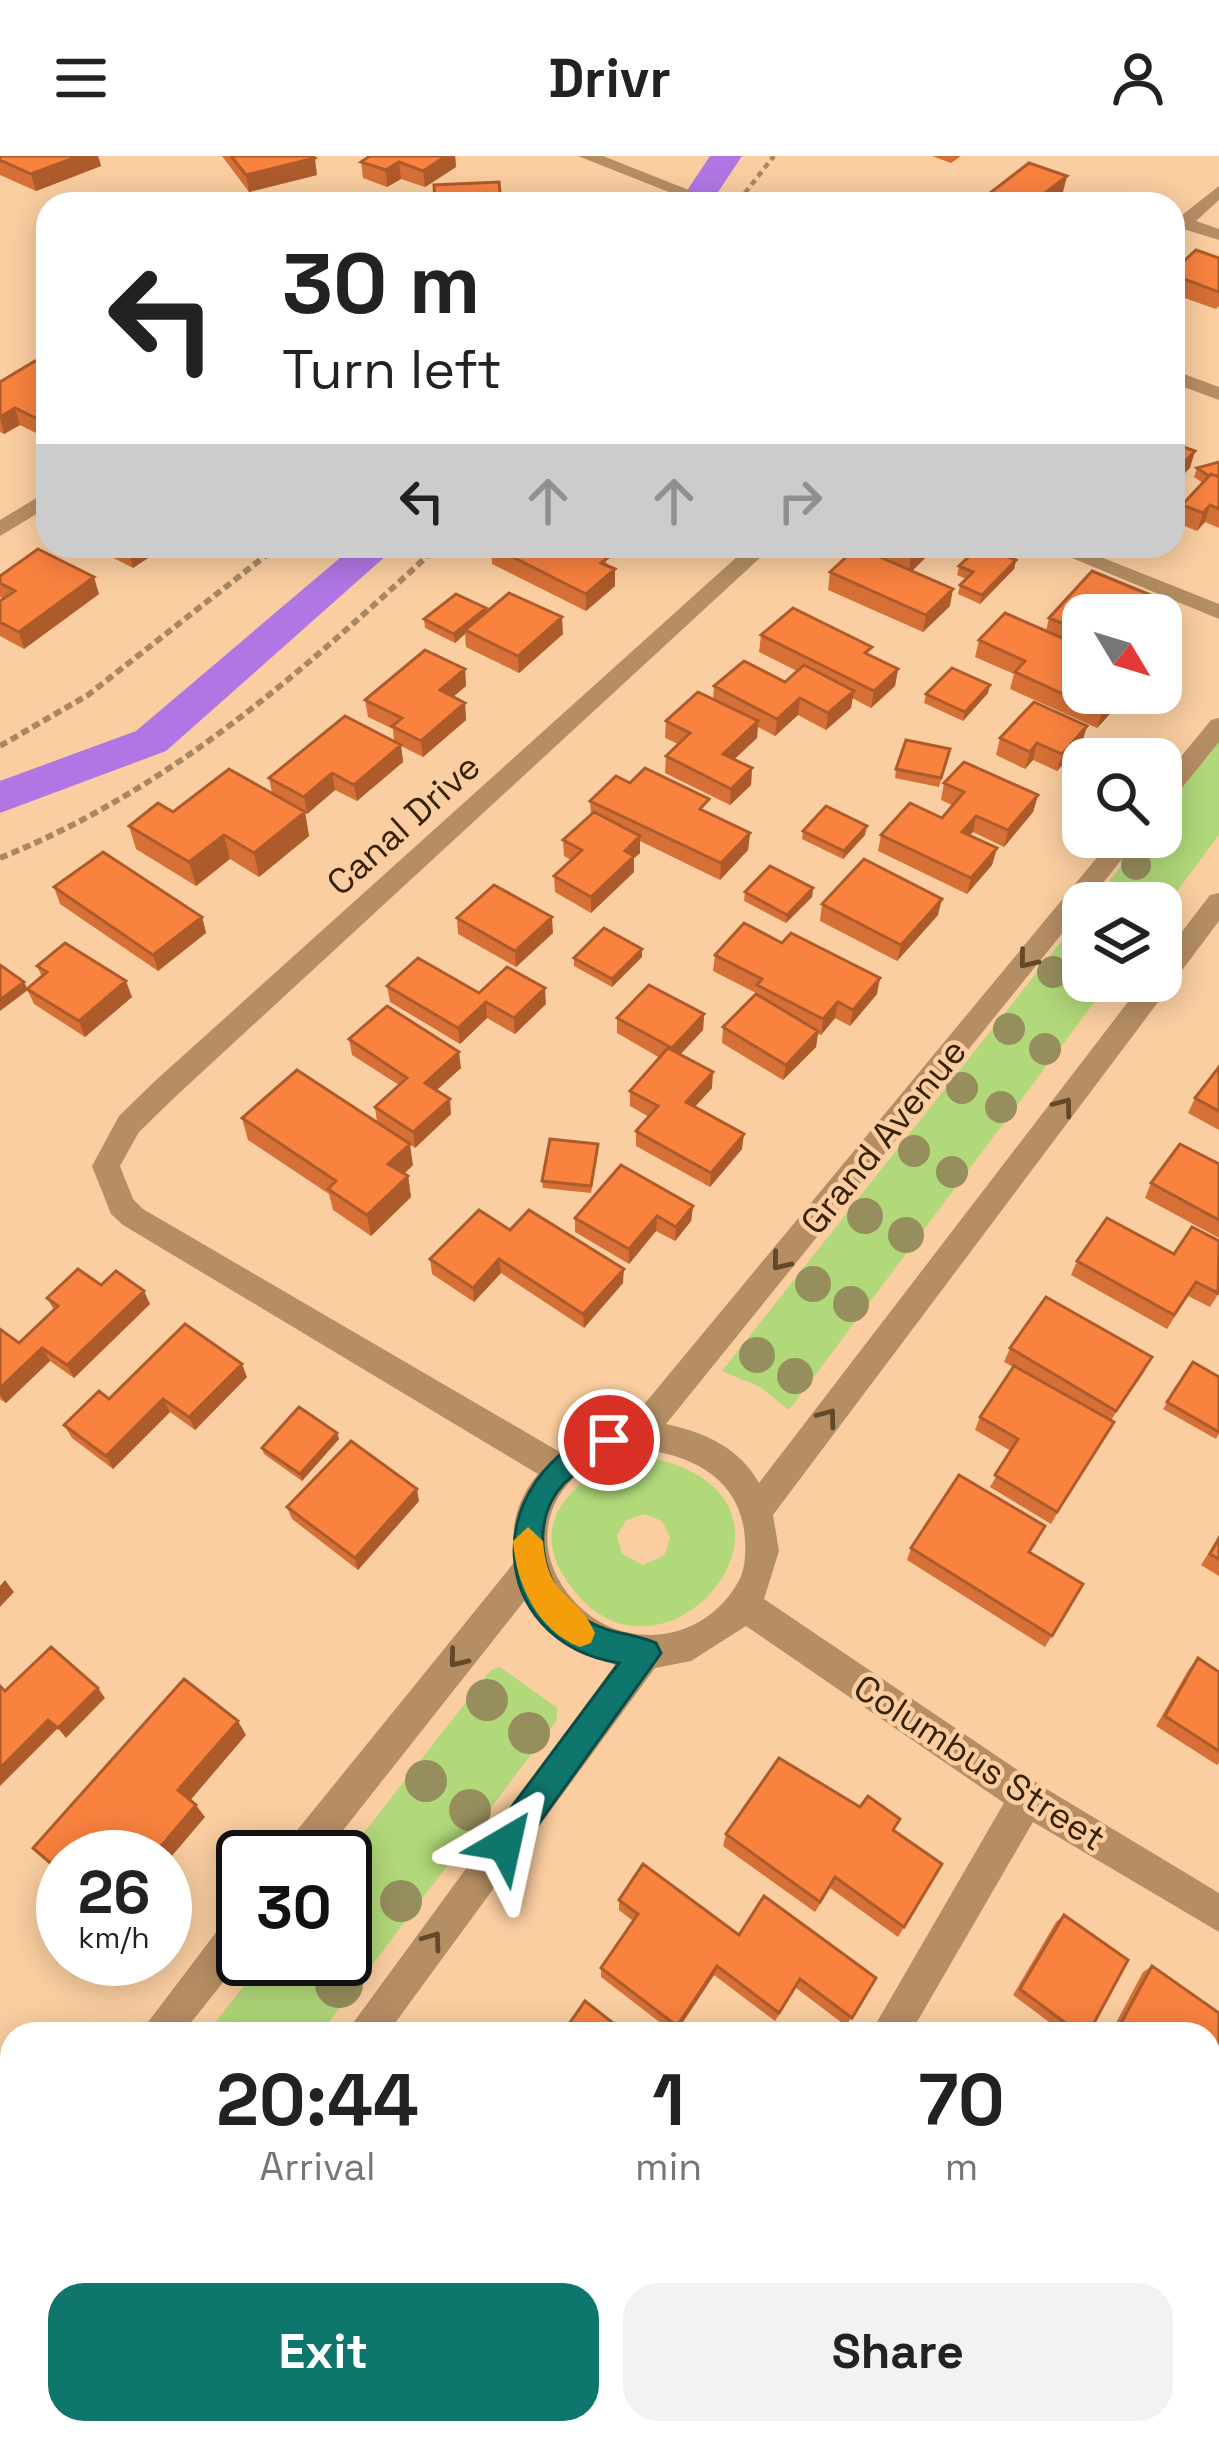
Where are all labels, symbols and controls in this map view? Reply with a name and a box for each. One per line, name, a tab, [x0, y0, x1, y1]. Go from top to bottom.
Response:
text: Drivr	[548, 44, 671, 113]
icon: menu	[48, 45, 114, 111]
icon: person	[1105, 45, 1171, 111]
text: 30 m	[282, 230, 481, 338]
icon: left	[84, 240, 240, 396]
text: Turn left	[282, 335, 502, 404]
icon: left	[389, 468, 455, 534]
icon: ahead	[515, 468, 581, 534]
icon: ahead	[641, 468, 707, 534]
icon: right	[767, 468, 833, 534]
north arrow	[1062, 594, 1182, 714]
map controls	[1062, 594, 1182, 1002]
button: search	[1062, 738, 1182, 858]
street label: Canal Drive	[317, 744, 490, 906]
button: layers	[1062, 882, 1182, 1002]
one-way arrow	[1020, 946, 1042, 968]
street label: Grand Avenue	[791, 1029, 977, 1244]
one-way arrow	[1050, 1098, 1071, 1120]
one-way arrow	[773, 1248, 794, 1270]
pin	[558, 1389, 660, 1491]
icon: arrive	[576, 1407, 642, 1473]
one-way arrow	[814, 1409, 836, 1430]
one-way arrow	[450, 1645, 471, 1667]
street label: Columbus Street	[845, 1664, 1114, 1861]
position arrow	[442, 1781, 568, 1907]
speed limit sign: 30	[216, 1830, 372, 1986]
text: 26	[78, 1854, 150, 1931]
text: km/h	[78, 1918, 150, 1957]
one-way arrow	[419, 1932, 441, 1953]
text: 20:44	[216, 2054, 419, 2146]
text: 1	[652, 2054, 685, 2146]
text: 70	[918, 2054, 1005, 2146]
text: Arrival	[260, 2142, 376, 2191]
text: min	[635, 2142, 702, 2191]
text: m	[945, 2142, 978, 2191]
button: Exit	[48, 2283, 599, 2421]
button: Share	[623, 2283, 1173, 2421]

